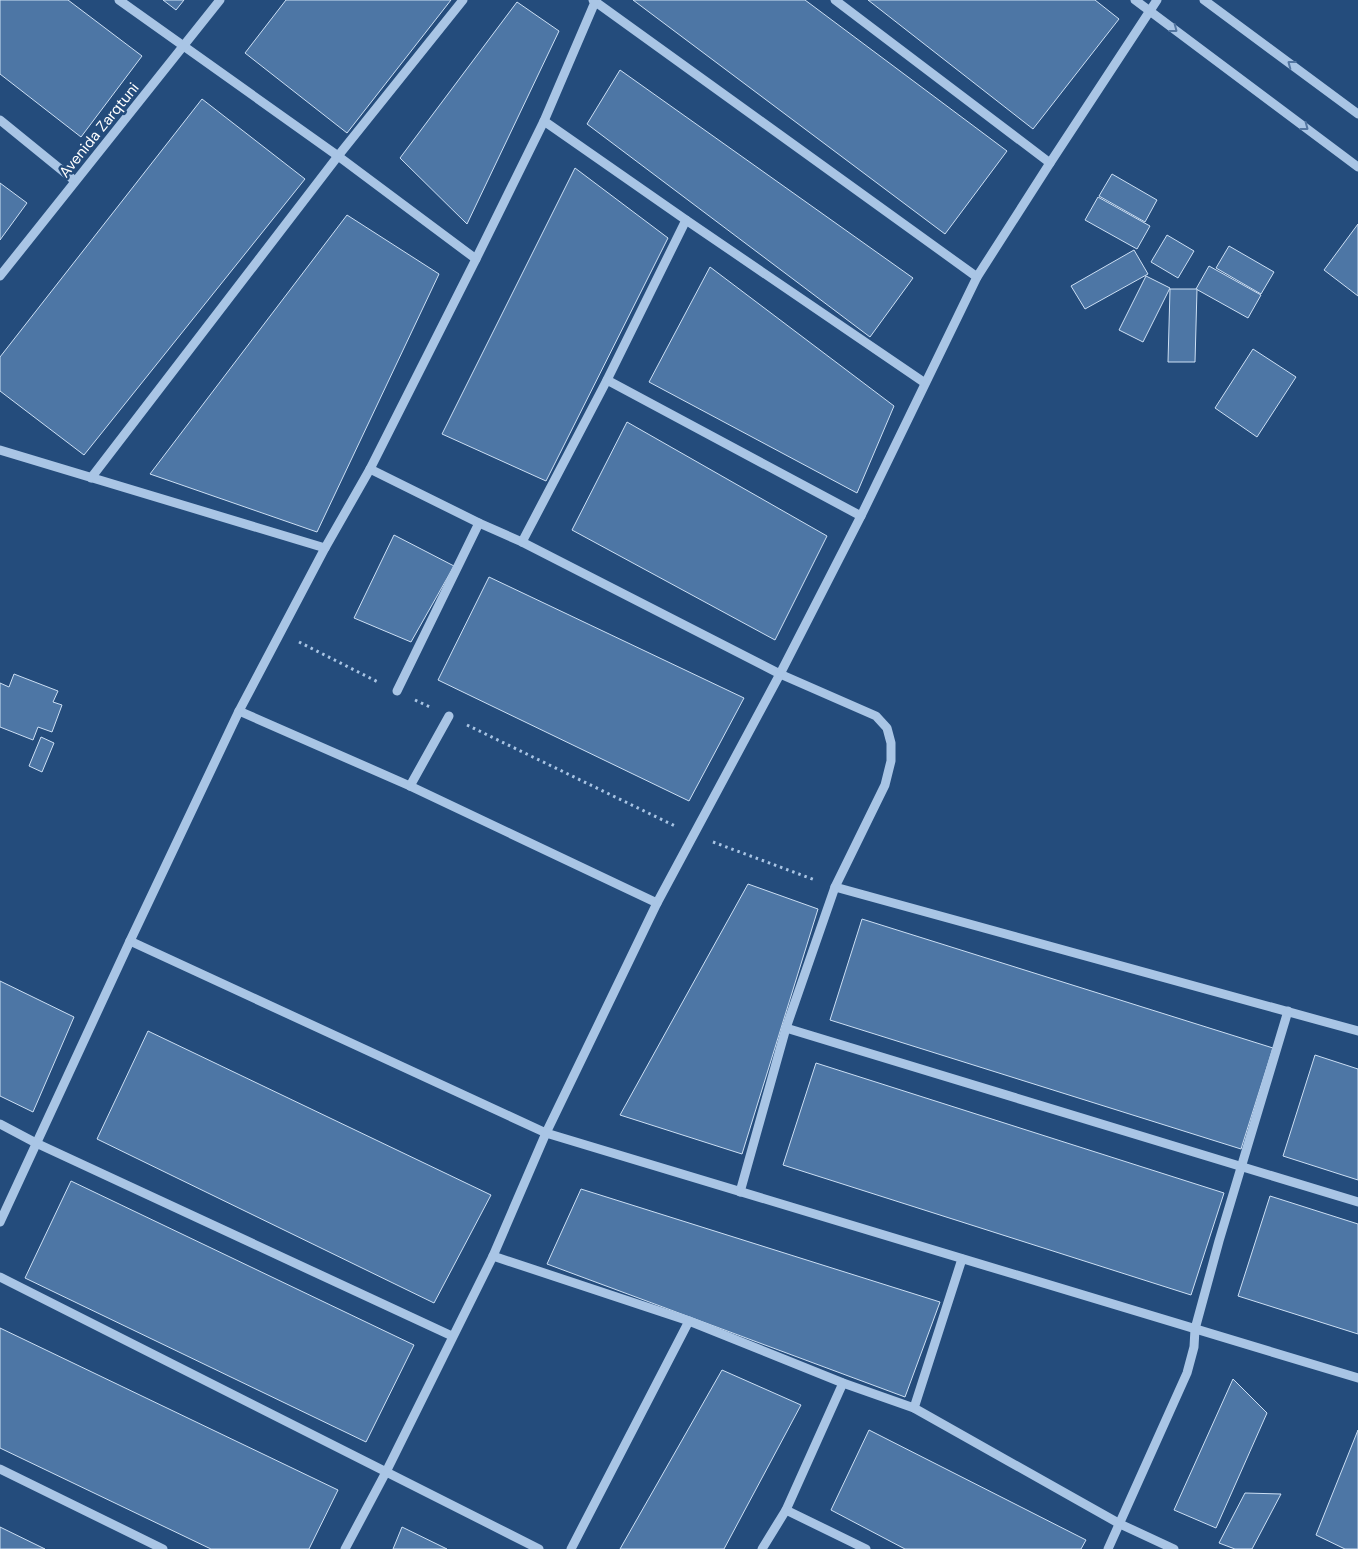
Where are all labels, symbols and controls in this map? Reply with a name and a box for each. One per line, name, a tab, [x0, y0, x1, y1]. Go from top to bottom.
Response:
one-way arrow	[1168, 24, 1177, 32]
one-way arrow	[1287, 61, 1297, 70]
street label: Avenida Zarqtuni	[55, 78, 143, 182]
one-way arrow	[1299, 121, 1308, 129]

